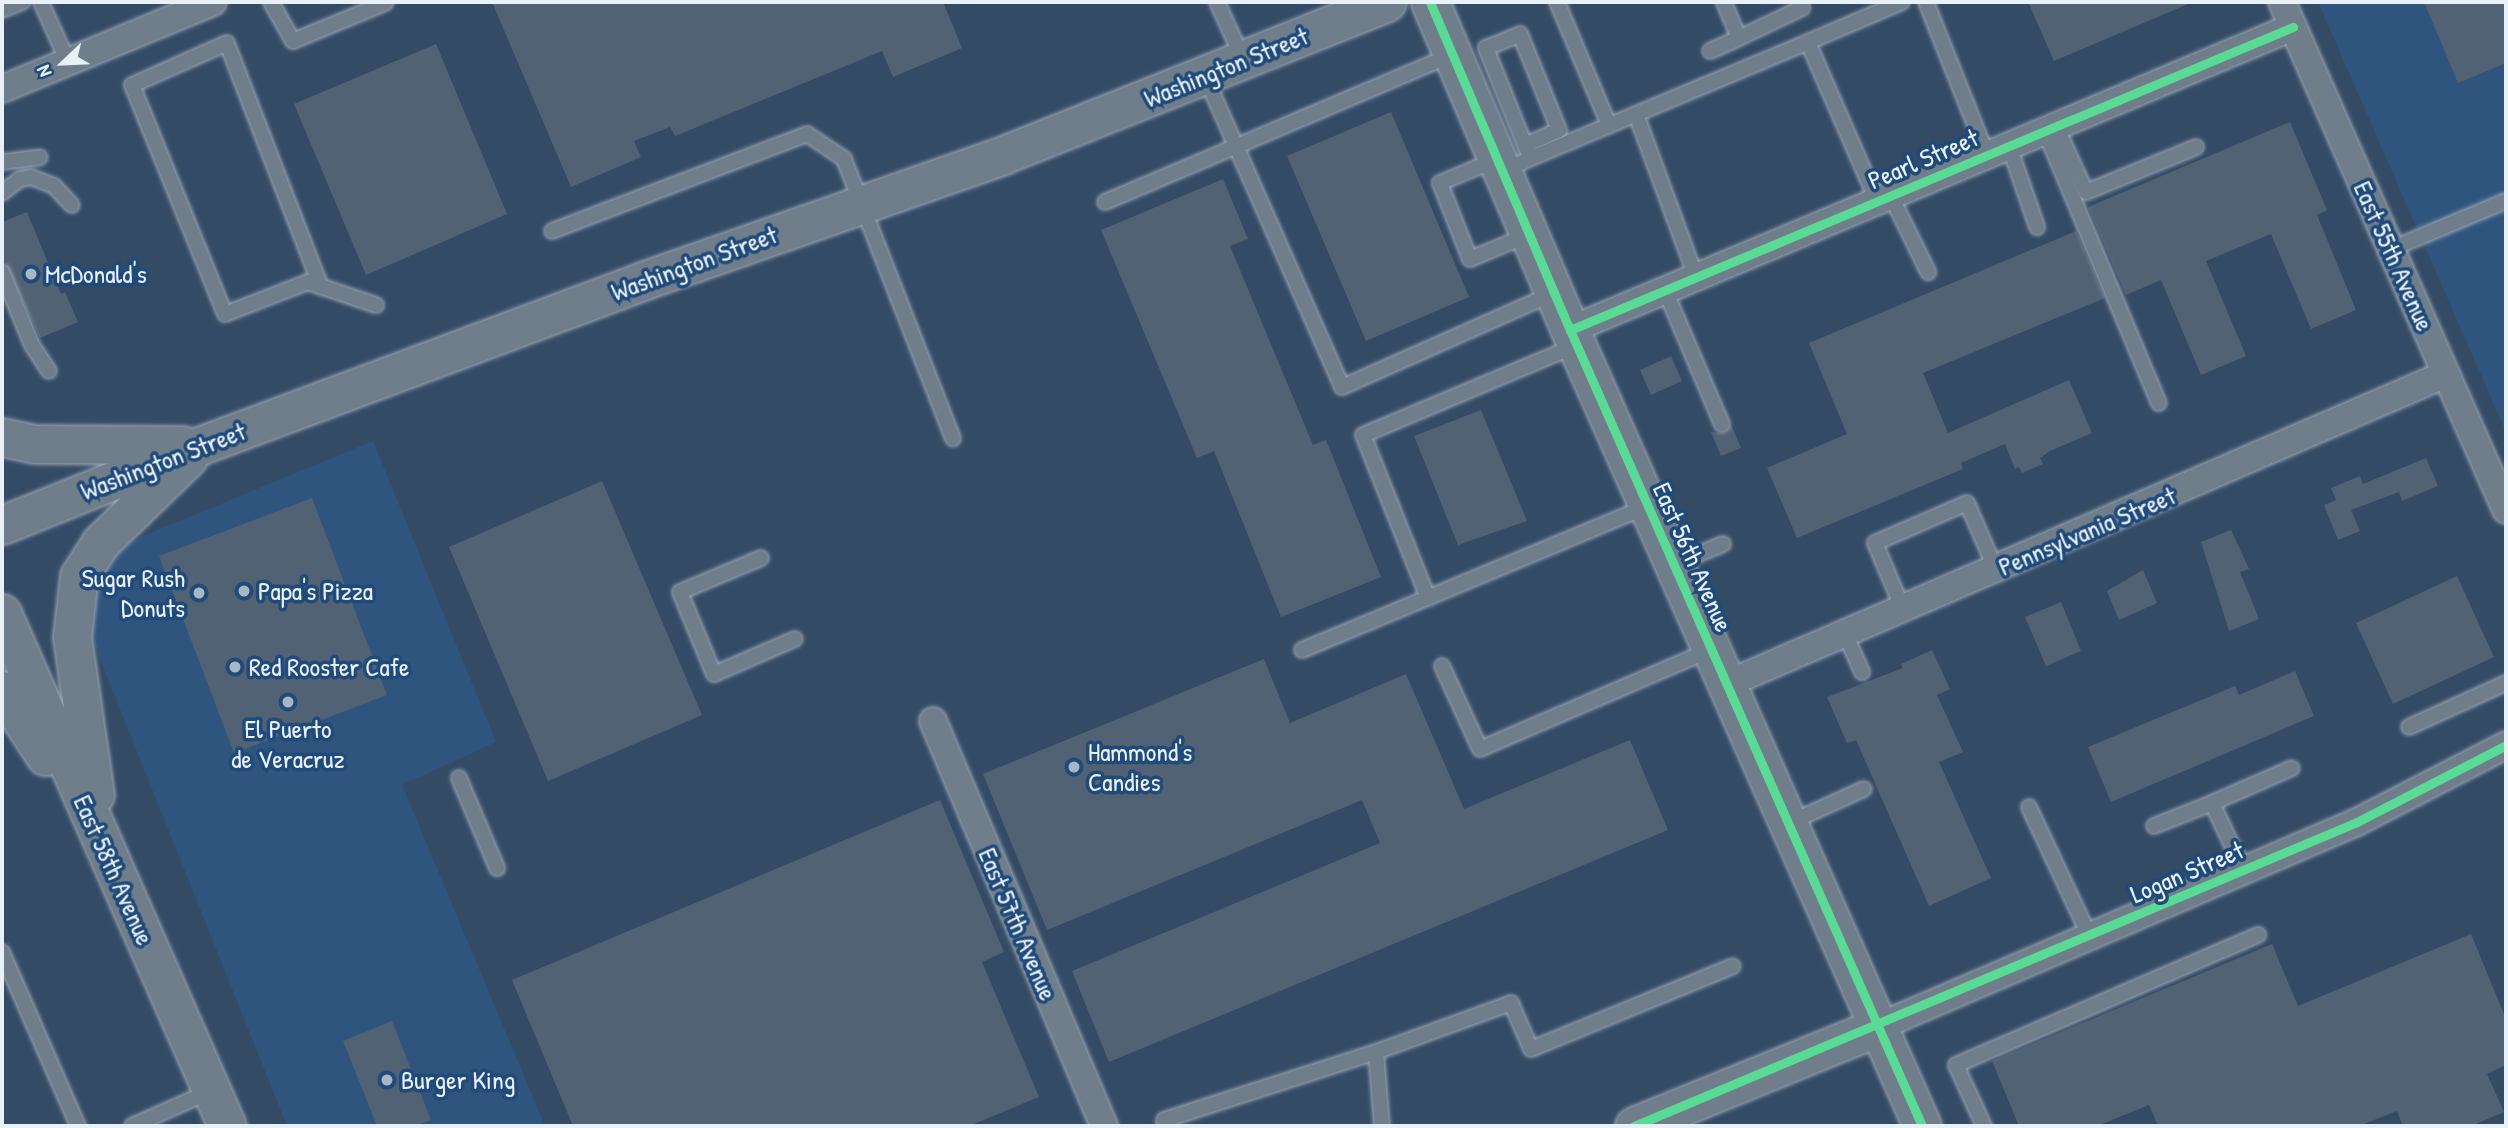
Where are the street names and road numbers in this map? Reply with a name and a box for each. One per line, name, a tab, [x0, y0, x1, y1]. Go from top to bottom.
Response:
street label: Washington Street	[1140, 20, 1312, 114]
street label: Pearl Street	[1863, 122, 1983, 196]
street label: East 55th Avenue	[2347, 176, 2441, 336]
street label: Washington Street	[607, 219, 781, 307]
street label: Washington Street	[76, 415, 250, 507]
street label: East 56th Avenue	[1646, 478, 1740, 636]
street label: Pennsylvania Street	[1994, 480, 2180, 582]
street label: East 58th Avenue	[67, 790, 161, 950]
street label: Logan Street	[2126, 834, 2248, 910]
street label: East 57th Avenue	[972, 843, 1064, 1005]

